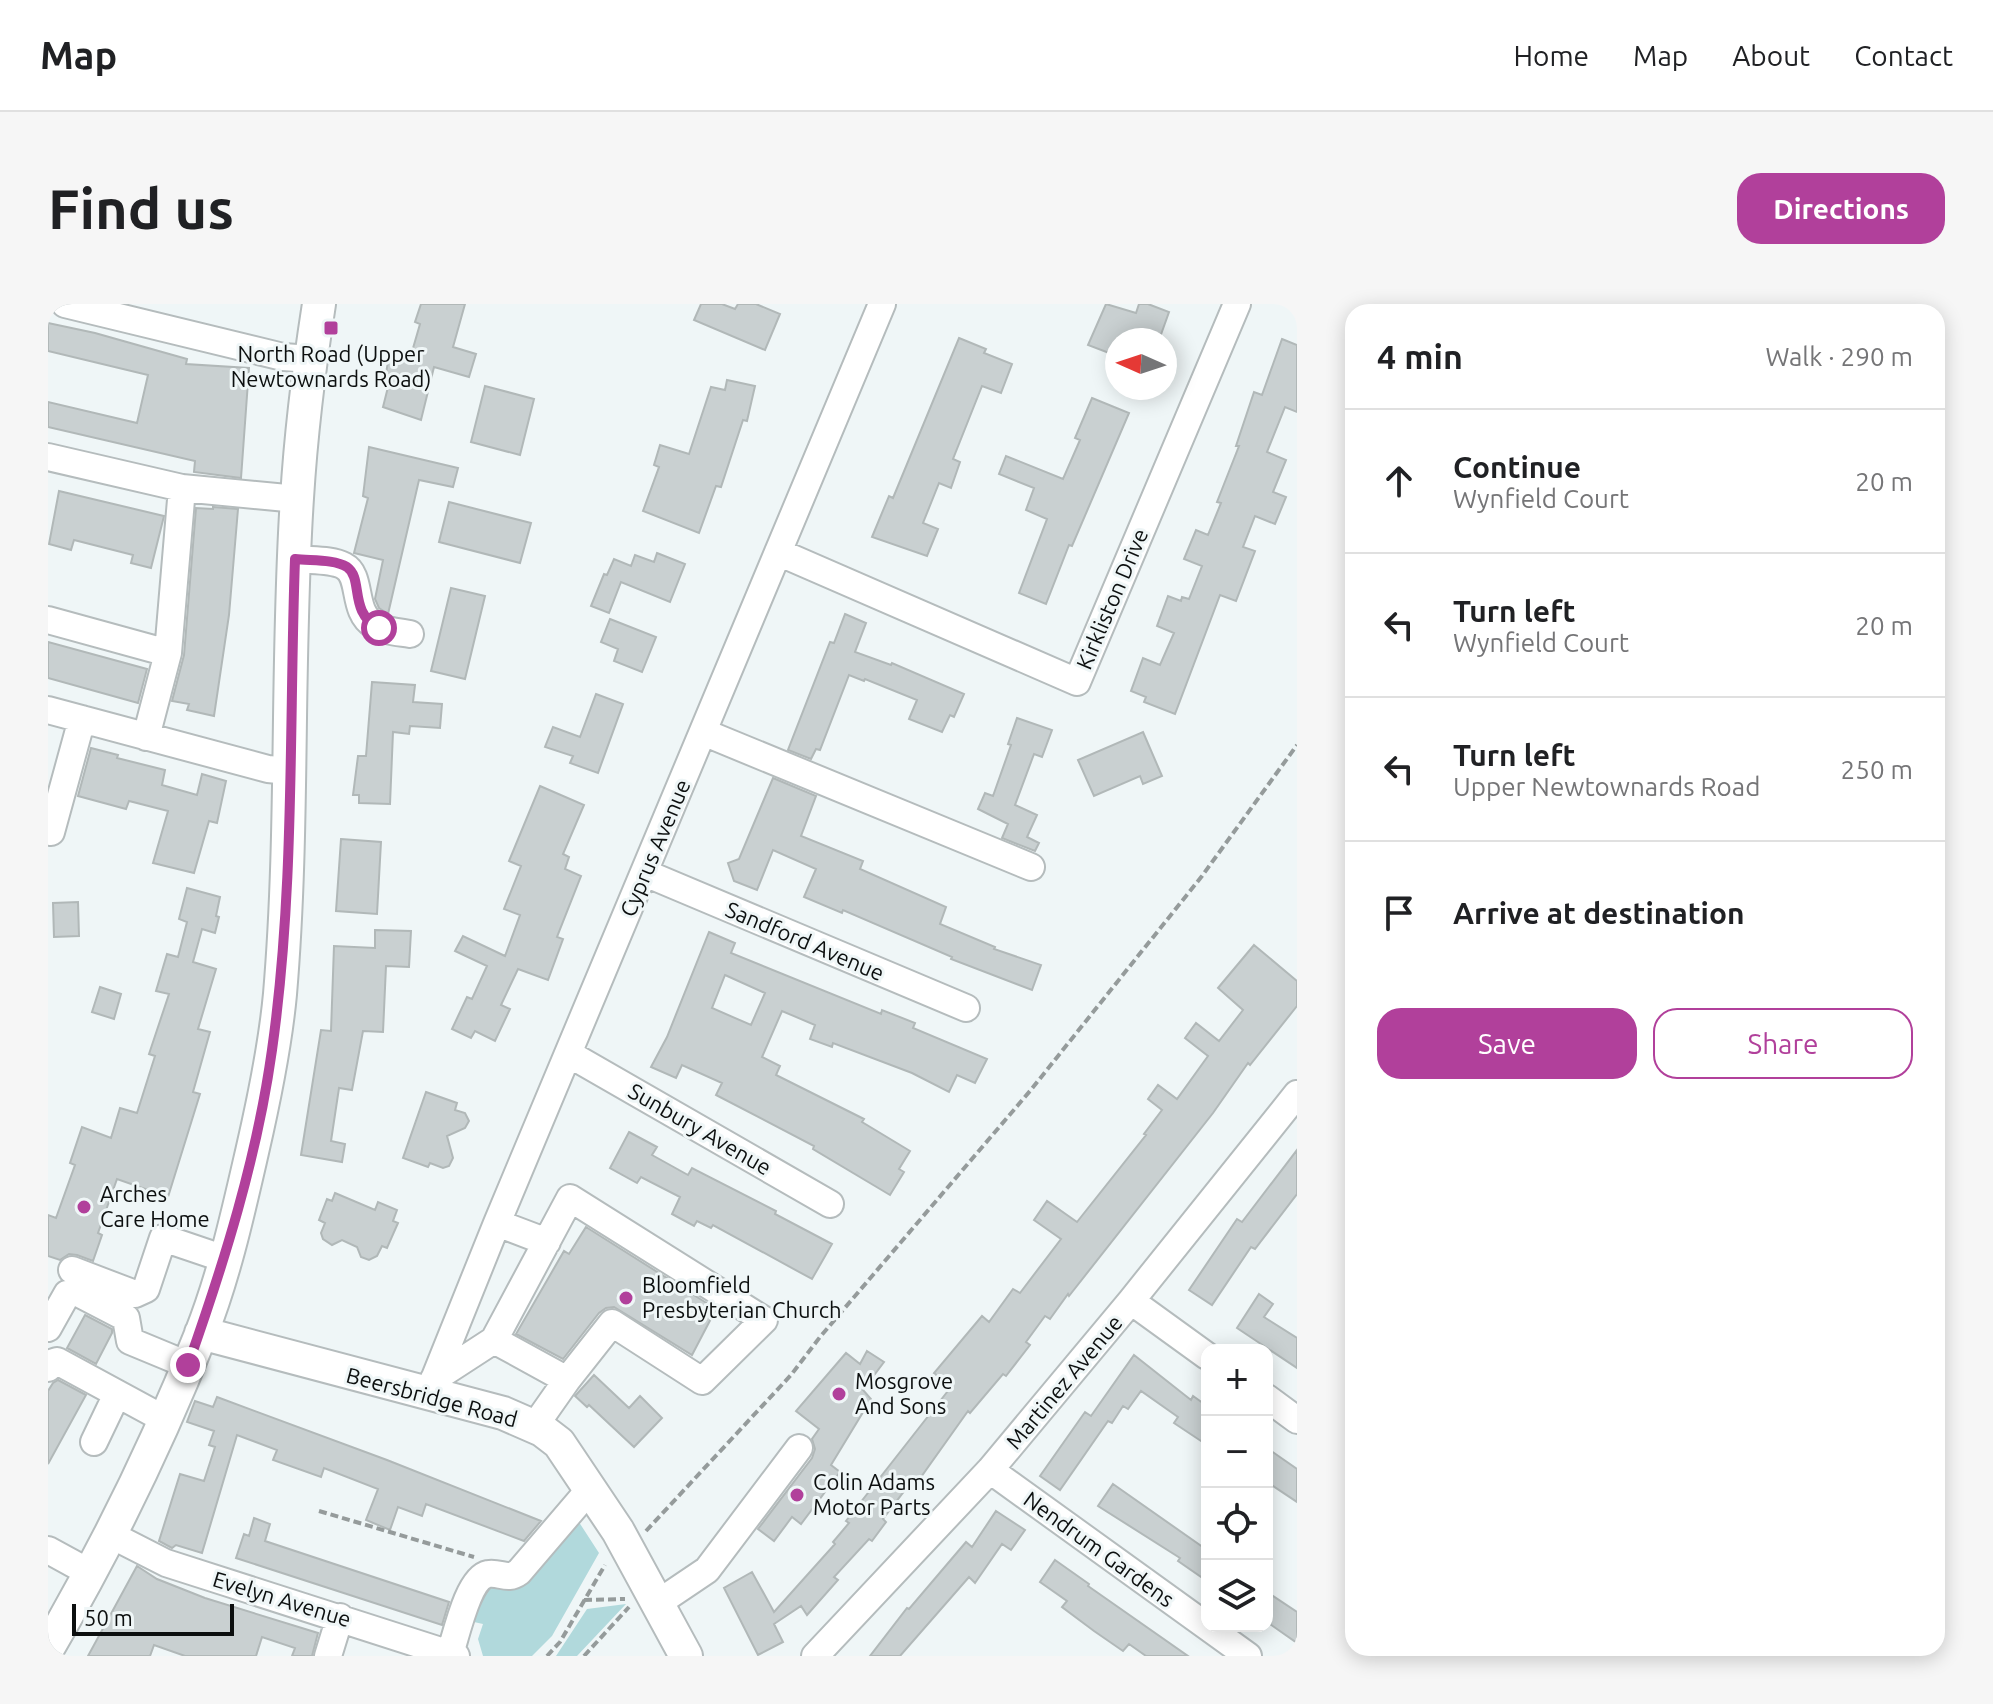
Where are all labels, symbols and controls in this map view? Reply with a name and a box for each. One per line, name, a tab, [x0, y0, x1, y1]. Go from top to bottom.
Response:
text: Map	[40, 34, 117, 76]
text: Home	[1514, 40, 1589, 71]
text: Map	[1633, 40, 1688, 71]
text: About	[1732, 40, 1810, 71]
text: Contact	[1854, 40, 1953, 71]
button: Directions	[1737, 173, 1945, 244]
text: Find us	[48, 177, 234, 240]
marker: North Road (Upper Newtownards Road)	[322, 319, 340, 337]
north arrow	[1105, 328, 1177, 400]
text: 4 min	[1377, 337, 1463, 375]
place label: North Road (Upper Newtownards Road)	[231, 341, 431, 392]
text: Walk · 290 m	[1765, 342, 1913, 371]
text: Continue	[1453, 450, 1581, 484]
icon: ahead	[1377, 459, 1421, 503]
text: 20 m	[1855, 467, 1913, 496]
text: Wynfield Court	[1453, 484, 1629, 513]
street label: Kirkliston Drive	[1071, 525, 1152, 673]
text: Turn left	[1453, 594, 1575, 628]
icon: left	[1377, 603, 1421, 647]
route start	[361, 610, 397, 646]
text: 20 m	[1855, 611, 1913, 640]
text: Wynfield Court	[1453, 628, 1629, 657]
text: Turn left	[1453, 738, 1575, 772]
icon: left	[1377, 747, 1421, 791]
text: 250 m	[1841, 755, 1913, 784]
text: Upper Newtownards Road	[1453, 772, 1760, 801]
street label: Cyprus Avenue	[614, 775, 695, 920]
icon: arrive	[1377, 891, 1421, 935]
street label: Sandford Avenue	[722, 896, 888, 985]
text: Arrive at destination	[1453, 896, 1745, 930]
button: Save	[1377, 1008, 1637, 1079]
button: Share	[1653, 1008, 1913, 1079]
street label: Sunbury Avenue	[624, 1078, 776, 1180]
place label: Arches Care Home	[100, 1181, 210, 1231]
marker: Arches Care Home	[75, 1198, 93, 1216]
place label: Bloomfield Presbyterian Church	[642, 1272, 842, 1322]
marker: Bloomfield Presbyterian Church	[617, 1289, 635, 1307]
street label: Martinez Avenue	[1000, 1310, 1127, 1454]
map controls	[1201, 1344, 1273, 1632]
button: +	[1201, 1344, 1273, 1416]
route end	[170, 1347, 206, 1383]
street label: Beersbridge Road	[344, 1362, 520, 1431]
place label: Mosgrove And Sons	[855, 1368, 953, 1418]
marker: Mosgrove And Sons	[830, 1385, 848, 1403]
button: −	[1201, 1416, 1273, 1488]
place label: Colin Adams Motor Parts	[813, 1469, 935, 1519]
marker: Colin Adams Motor Parts	[788, 1486, 806, 1504]
street label: Nendrum Gardens	[1019, 1486, 1179, 1611]
button: locate	[1201, 1488, 1273, 1560]
button: layers	[1201, 1560, 1273, 1632]
street label: Evelyn Avenue	[210, 1566, 354, 1631]
scale bar	[72, 1600, 234, 1636]
text: 50 m	[84, 1605, 133, 1630]

